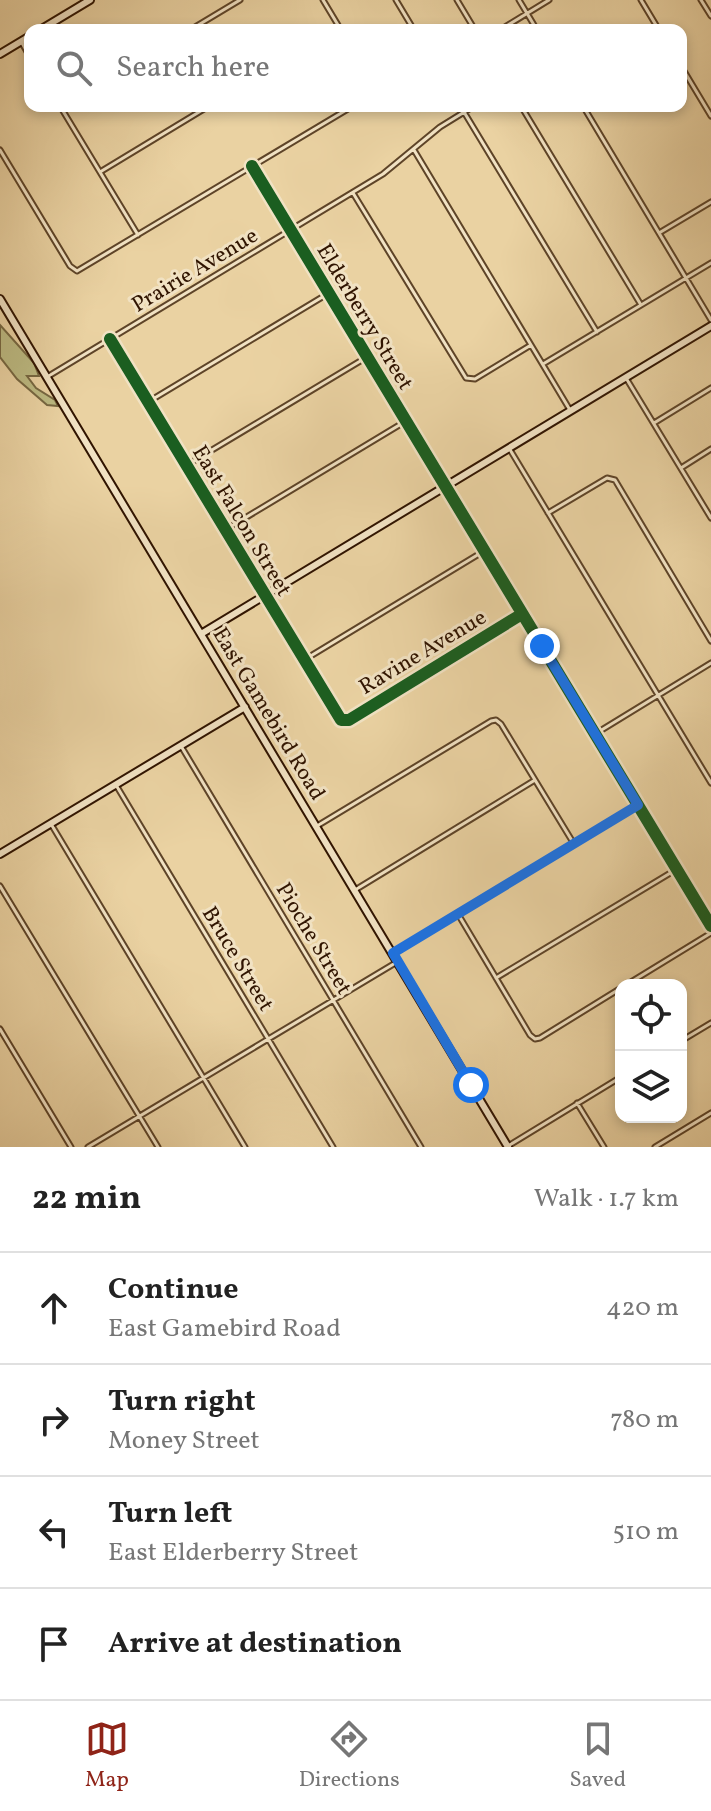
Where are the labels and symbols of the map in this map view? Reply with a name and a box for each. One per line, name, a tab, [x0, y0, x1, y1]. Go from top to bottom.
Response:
street label: Prairie Avenue	[126, 221, 264, 321]
street label: Elderberry Street	[308, 238, 420, 397]
street label: East Falcon Street	[183, 440, 298, 603]
street label: Ravine Avenue	[354, 603, 493, 703]
street label: East Gamebird Road	[204, 622, 332, 807]
route end	[524, 628, 560, 664]
street label: Pioche Street	[267, 877, 359, 1002]
street label: Bruce Street	[193, 901, 281, 1018]
route start	[453, 1067, 489, 1103]

